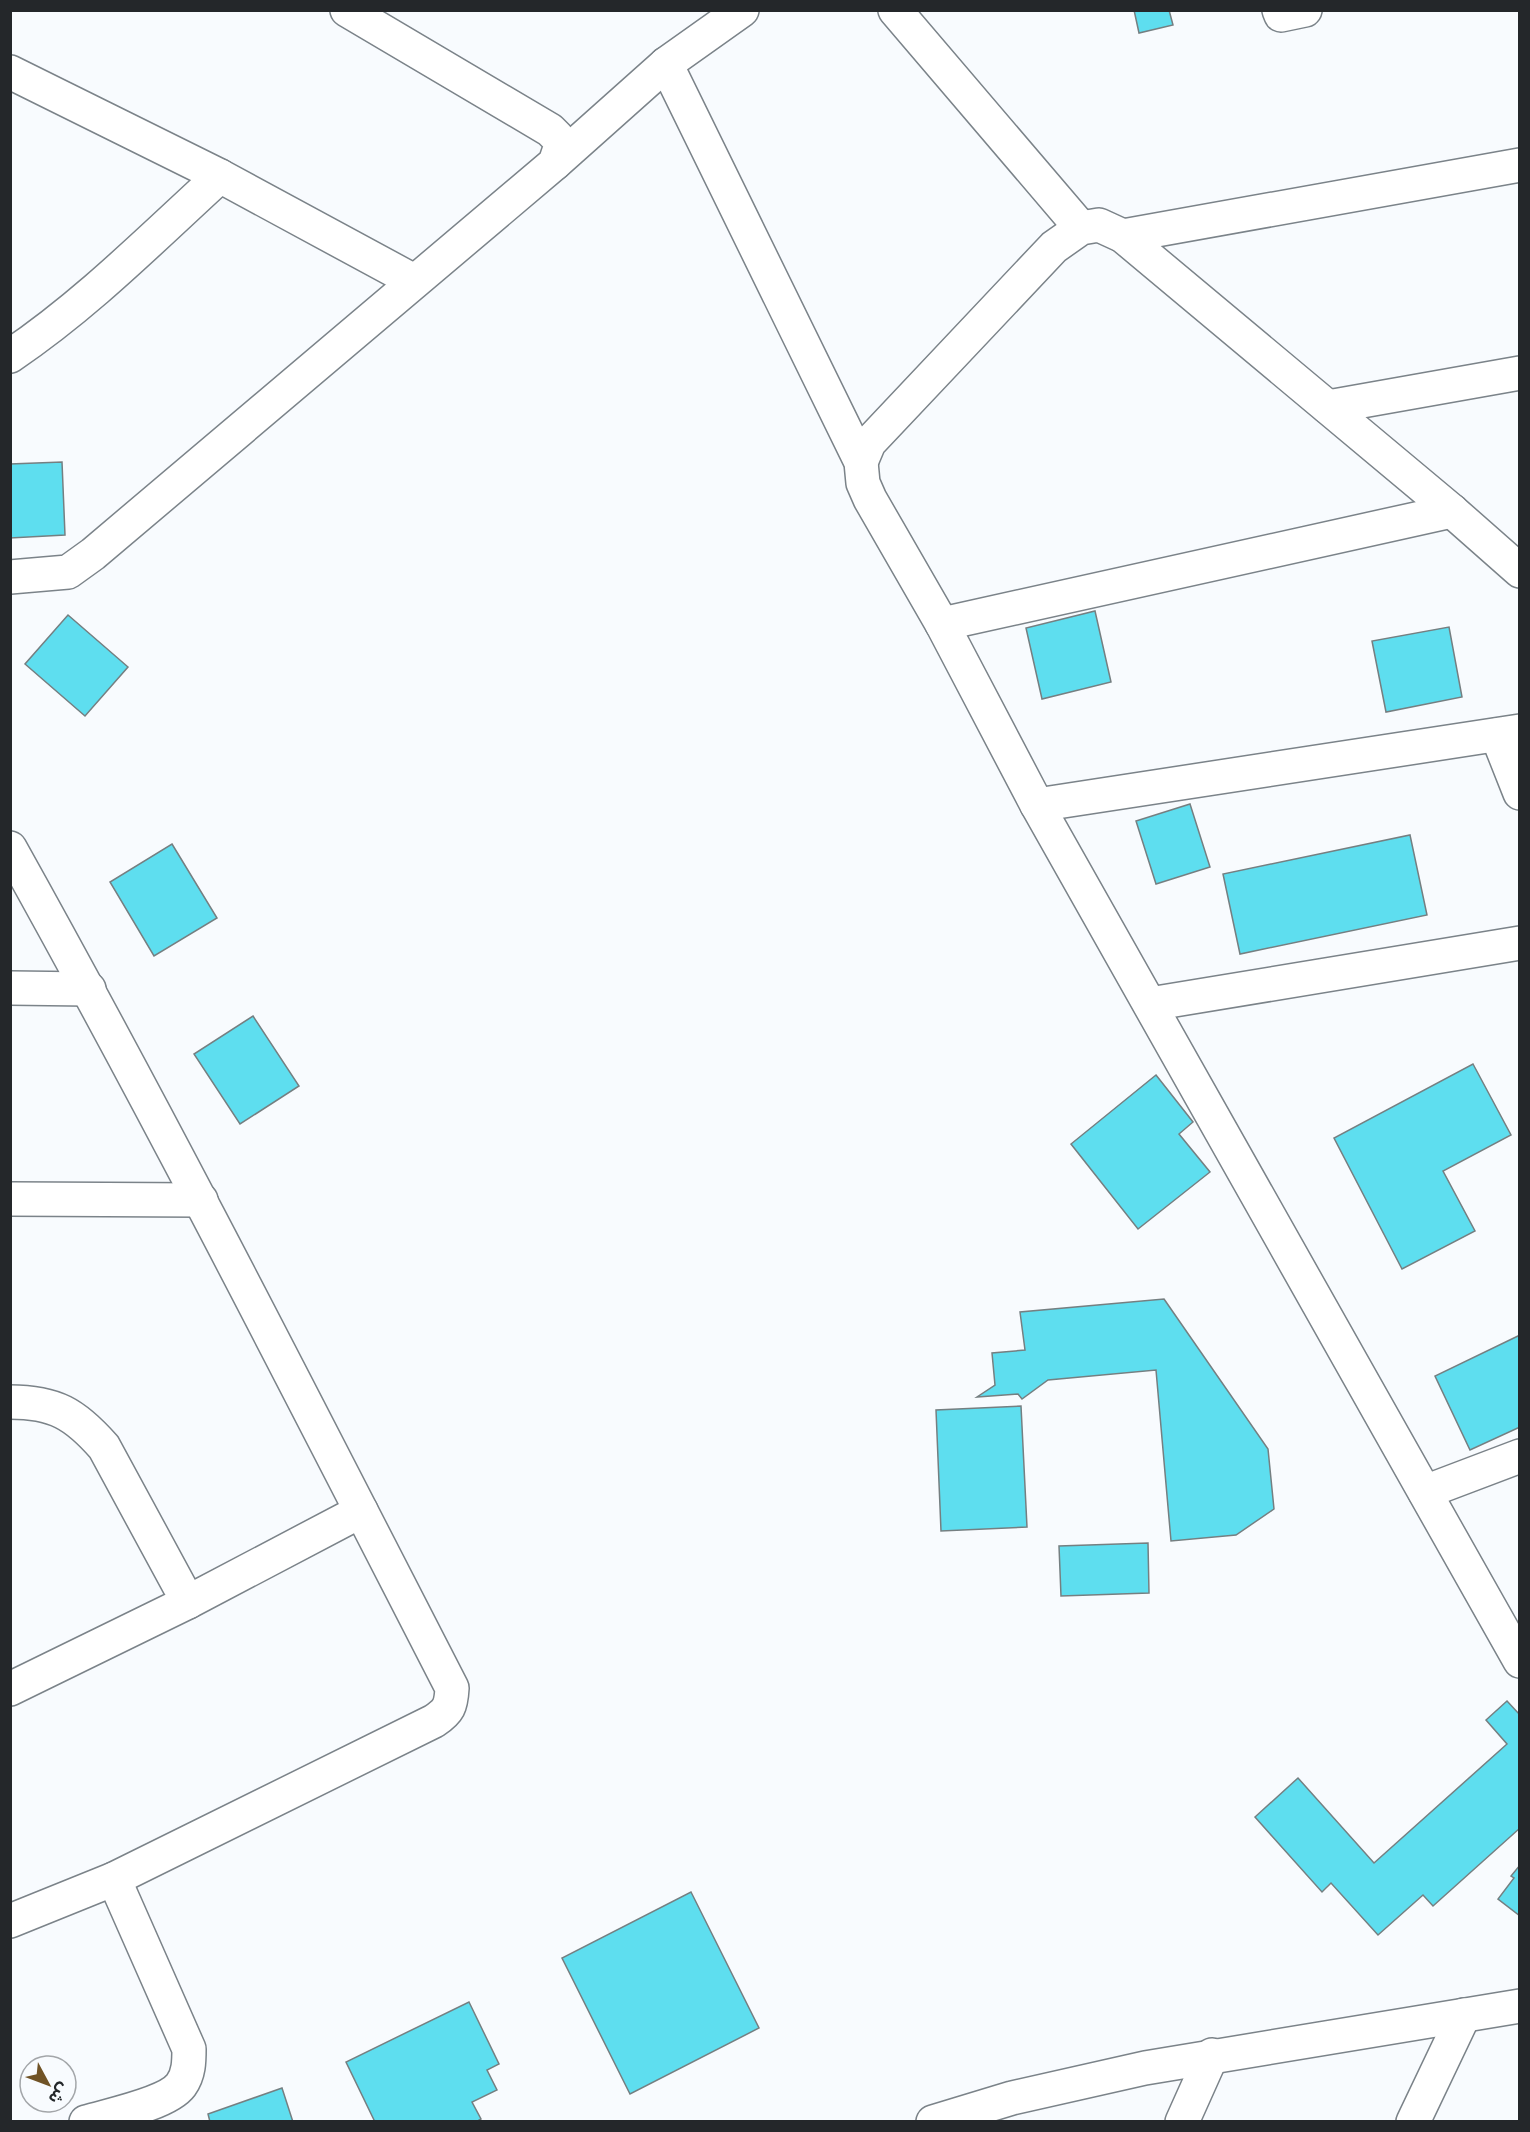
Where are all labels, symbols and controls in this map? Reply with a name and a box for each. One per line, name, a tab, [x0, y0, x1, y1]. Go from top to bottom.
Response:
north arrow	[18, 2054, 78, 2114]
text: ش	[44, 2078, 75, 2109]

